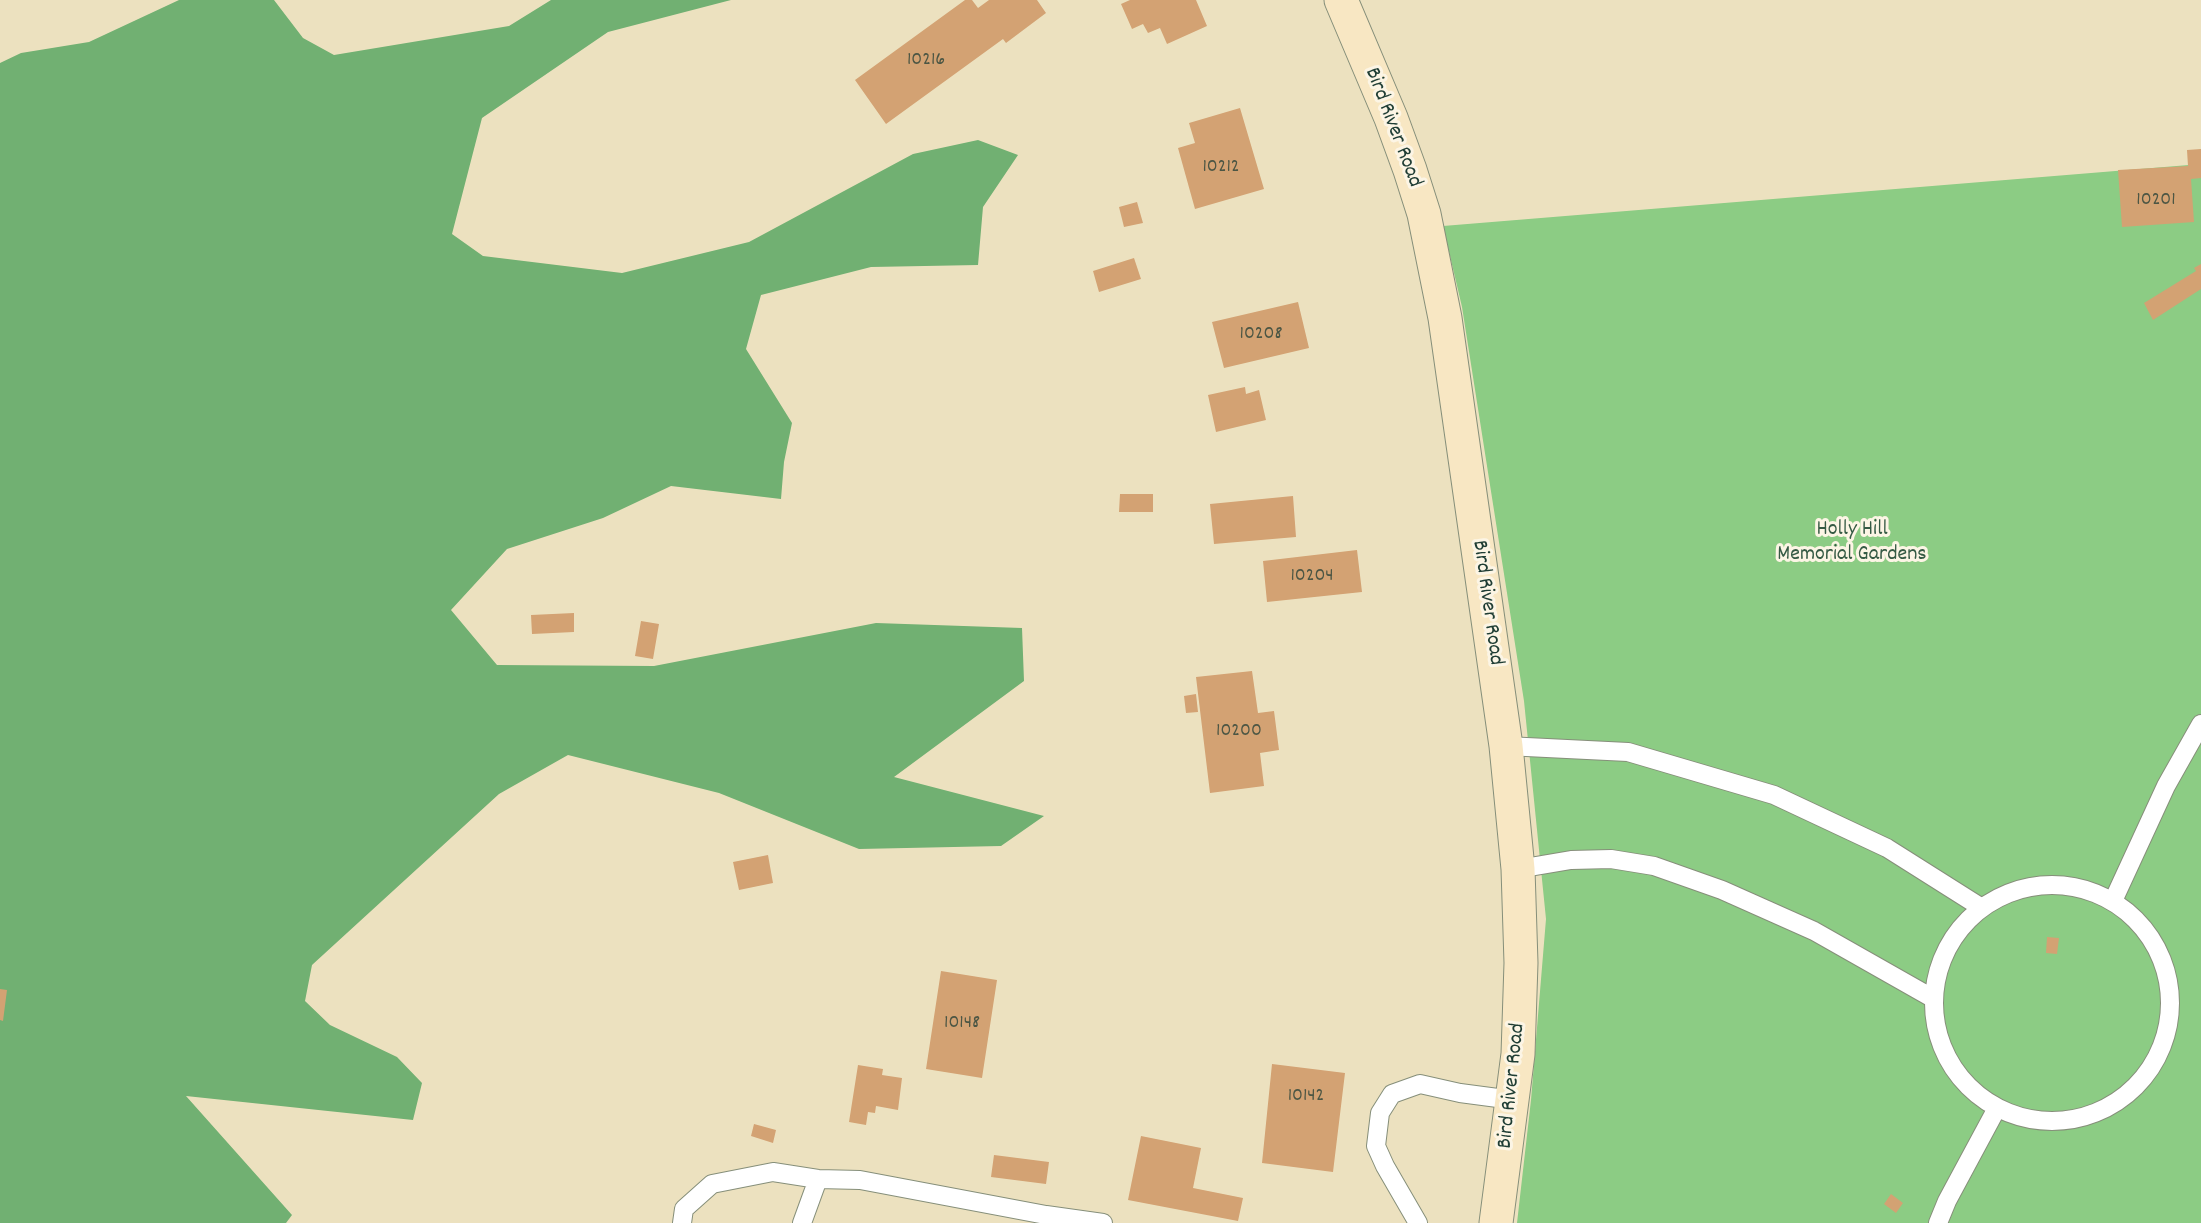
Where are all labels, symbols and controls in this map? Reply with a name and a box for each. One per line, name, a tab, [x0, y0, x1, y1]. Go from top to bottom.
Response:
house number: 10216	[907, 49, 945, 73]
street label: Bird River Road	[1357, 64, 1427, 192]
house number: 10212	[1202, 156, 1240, 180]
house number: 10201	[2136, 189, 2176, 213]
house number: 10208	[1240, 323, 1282, 347]
park label: Holly Hill Memorial Gardens	[1777, 518, 1927, 570]
street label: Bird River Road	[1464, 539, 1508, 667]
house number: 10204	[1290, 565, 1334, 589]
house number: 10200	[1216, 720, 1262, 744]
house number: 10148	[944, 1012, 980, 1036]
street label: Bird River Road	[1493, 1022, 1533, 1150]
house number: 10142	[1288, 1085, 1324, 1109]

